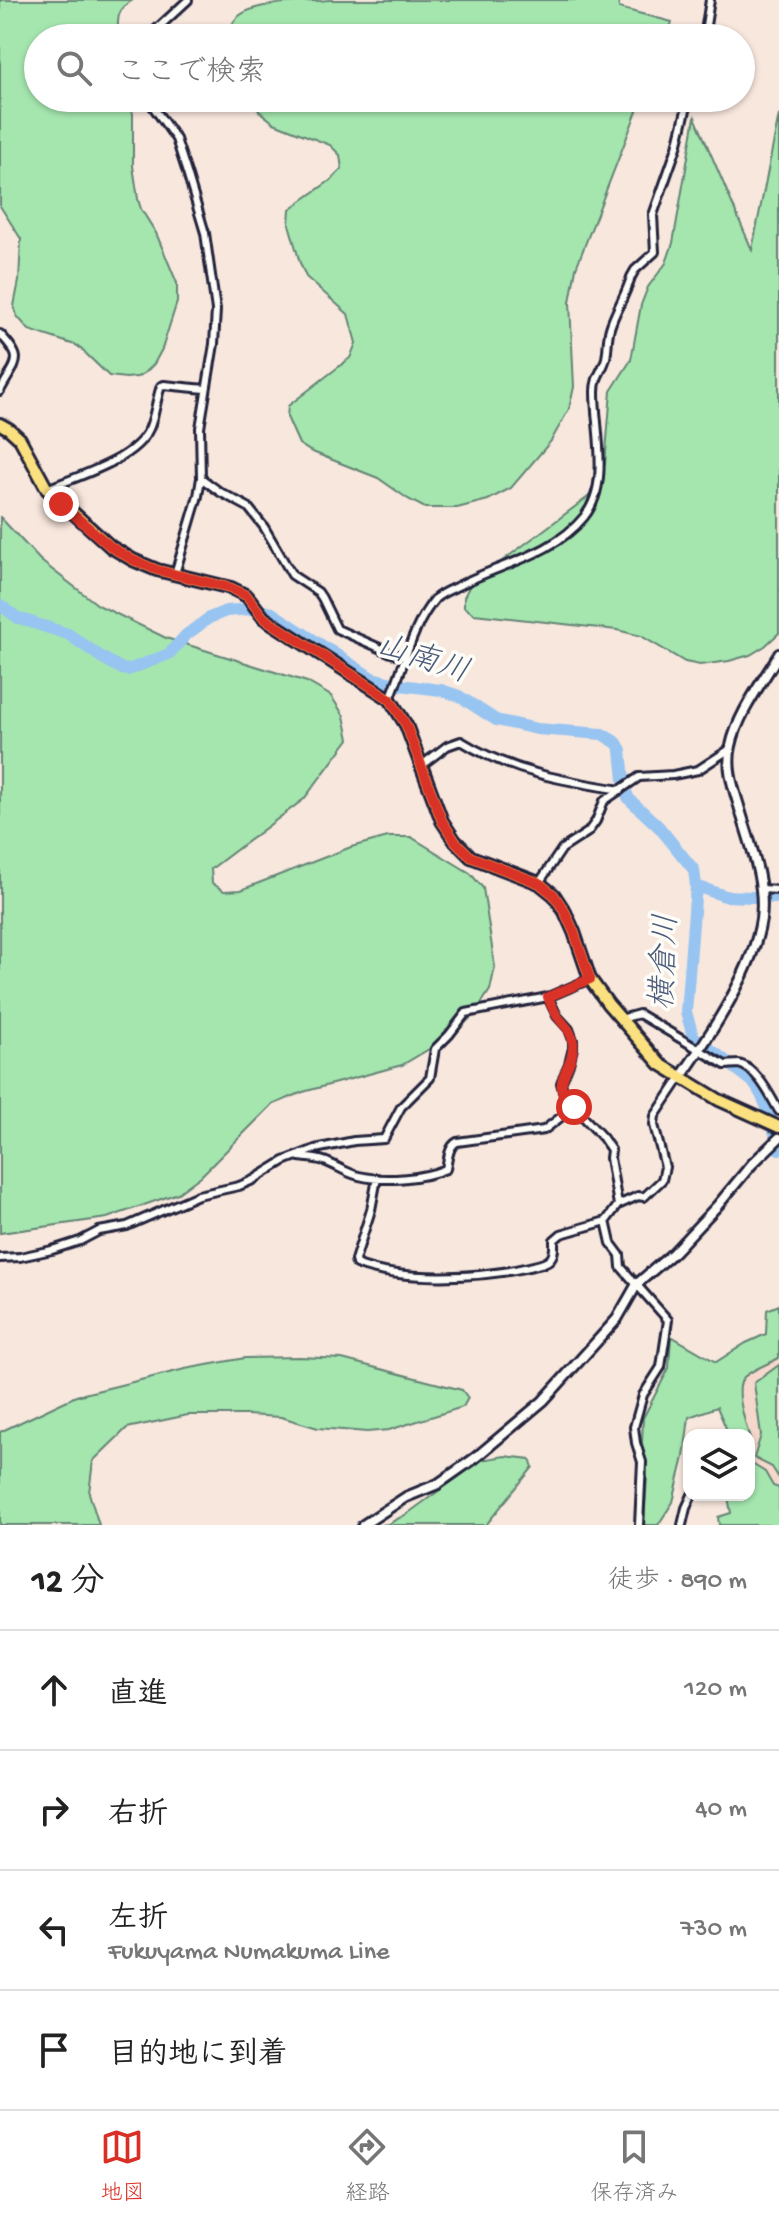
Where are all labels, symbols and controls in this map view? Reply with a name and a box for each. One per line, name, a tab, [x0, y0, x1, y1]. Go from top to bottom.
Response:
search box	[24, 24, 755, 112]
icon: search	[52, 46, 96, 90]
text: ここで検索	[116, 57, 266, 92]
route end	[43, 486, 79, 522]
water label: 山南川	[370, 626, 474, 694]
water label: 横倉川	[644, 913, 688, 1011]
route start	[556, 1089, 592, 1125]
map controls	[683, 1429, 755, 1501]
button: layers	[683, 1429, 755, 1501]
text: 12 分	[32, 1564, 104, 1604]
text: 徒歩 · 890 m	[608, 1567, 747, 1598]
icon: ahead	[32, 1668, 76, 1712]
text: 120 m	[684, 1675, 747, 1706]
text: 直進	[108, 1679, 168, 1714]
icon: right	[32, 1788, 76, 1832]
text: 40 m	[695, 1795, 747, 1826]
text: 右折	[108, 1799, 168, 1834]
text: 左折	[108, 1903, 168, 1938]
icon: left	[32, 1908, 76, 1952]
text: 730 m	[681, 1915, 747, 1946]
text: Fukuyama Numakuma Line	[108, 1938, 389, 1969]
icon: arrive	[32, 2028, 76, 2072]
text: 目的地に到着	[108, 2039, 288, 2074]
tab: 地図	[100, 2125, 145, 2208]
tab: 経路	[345, 2125, 390, 2208]
tab: 保存済み	[590, 2125, 679, 2208]

